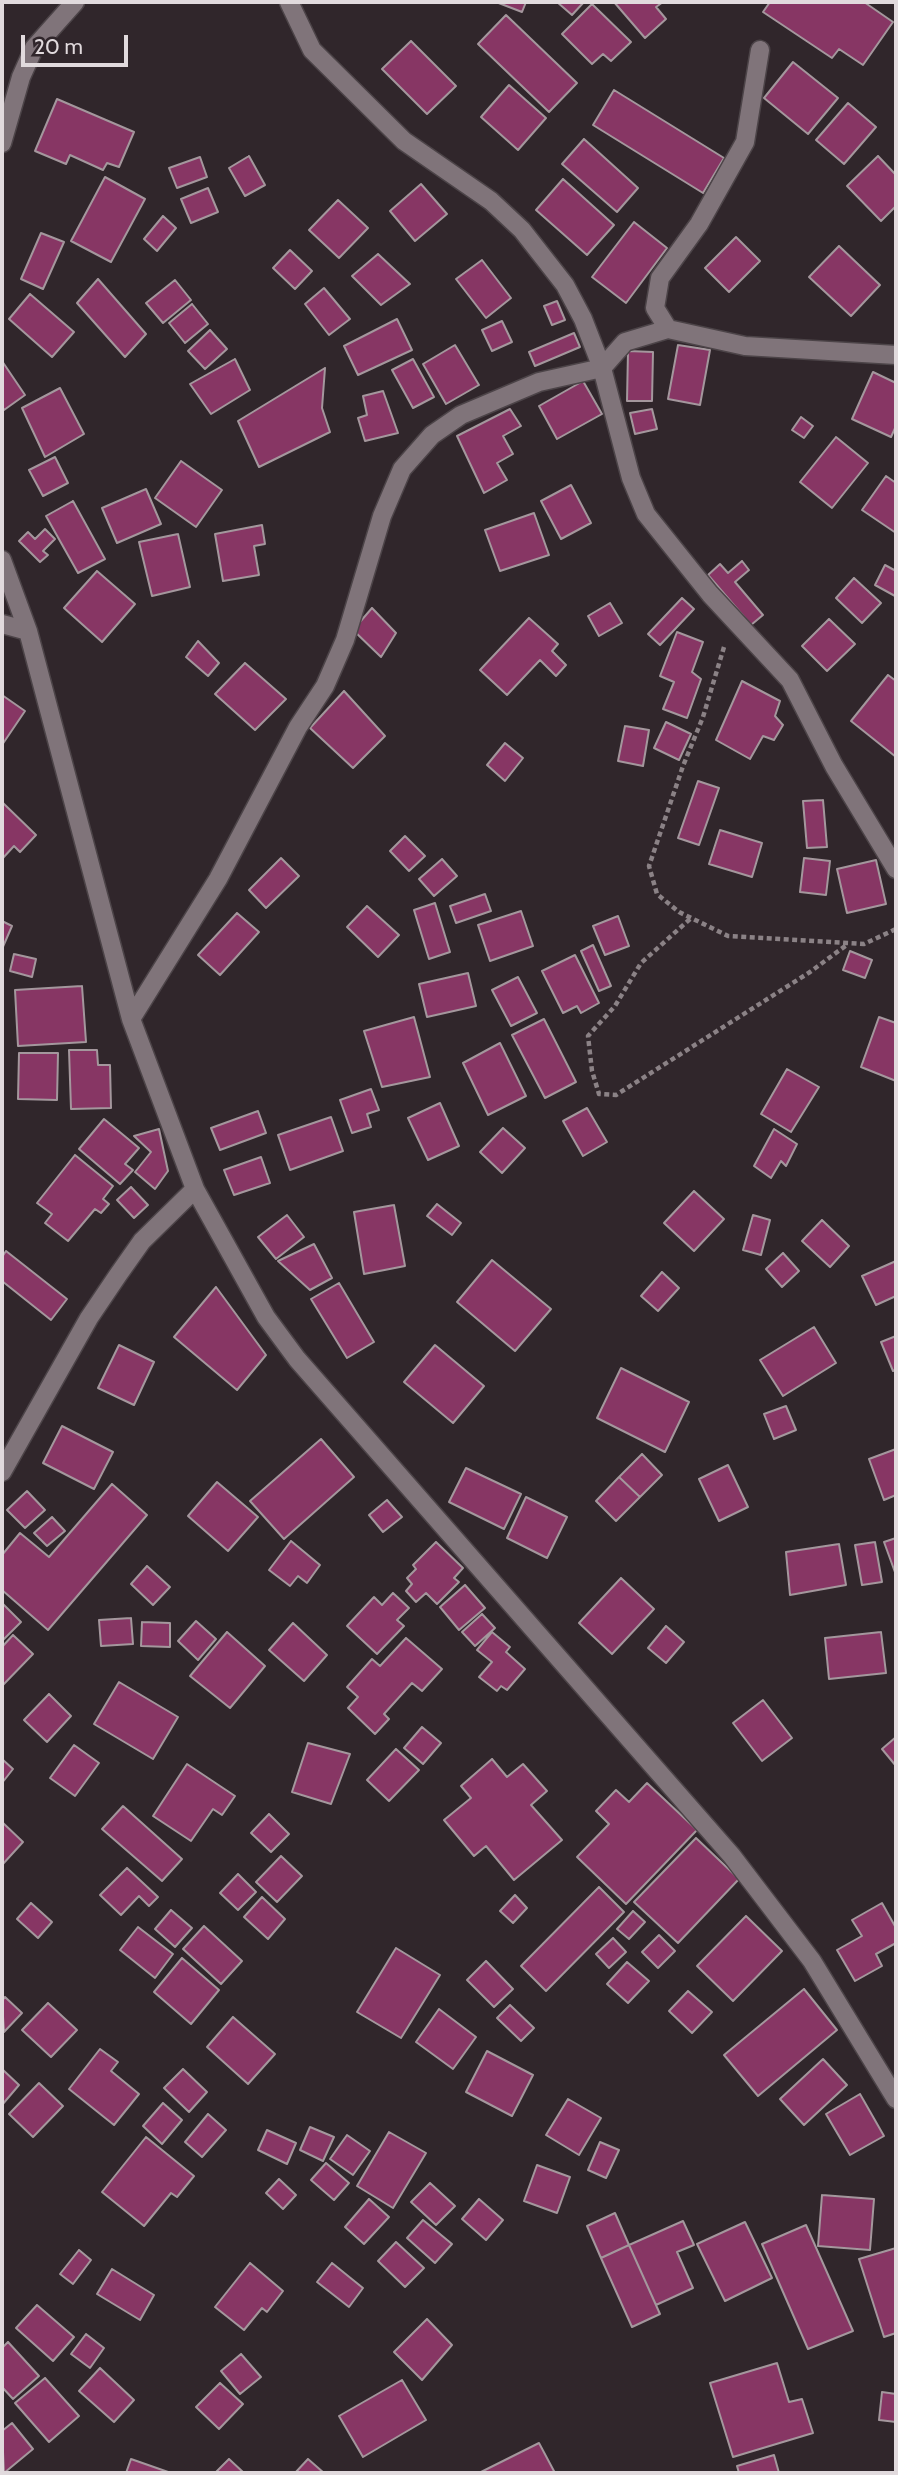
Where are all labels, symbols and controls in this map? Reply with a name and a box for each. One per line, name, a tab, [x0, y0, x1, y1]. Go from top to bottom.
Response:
scale bar	[24, 21, 131, 65]
text: 20 m	[34, 34, 83, 59]

